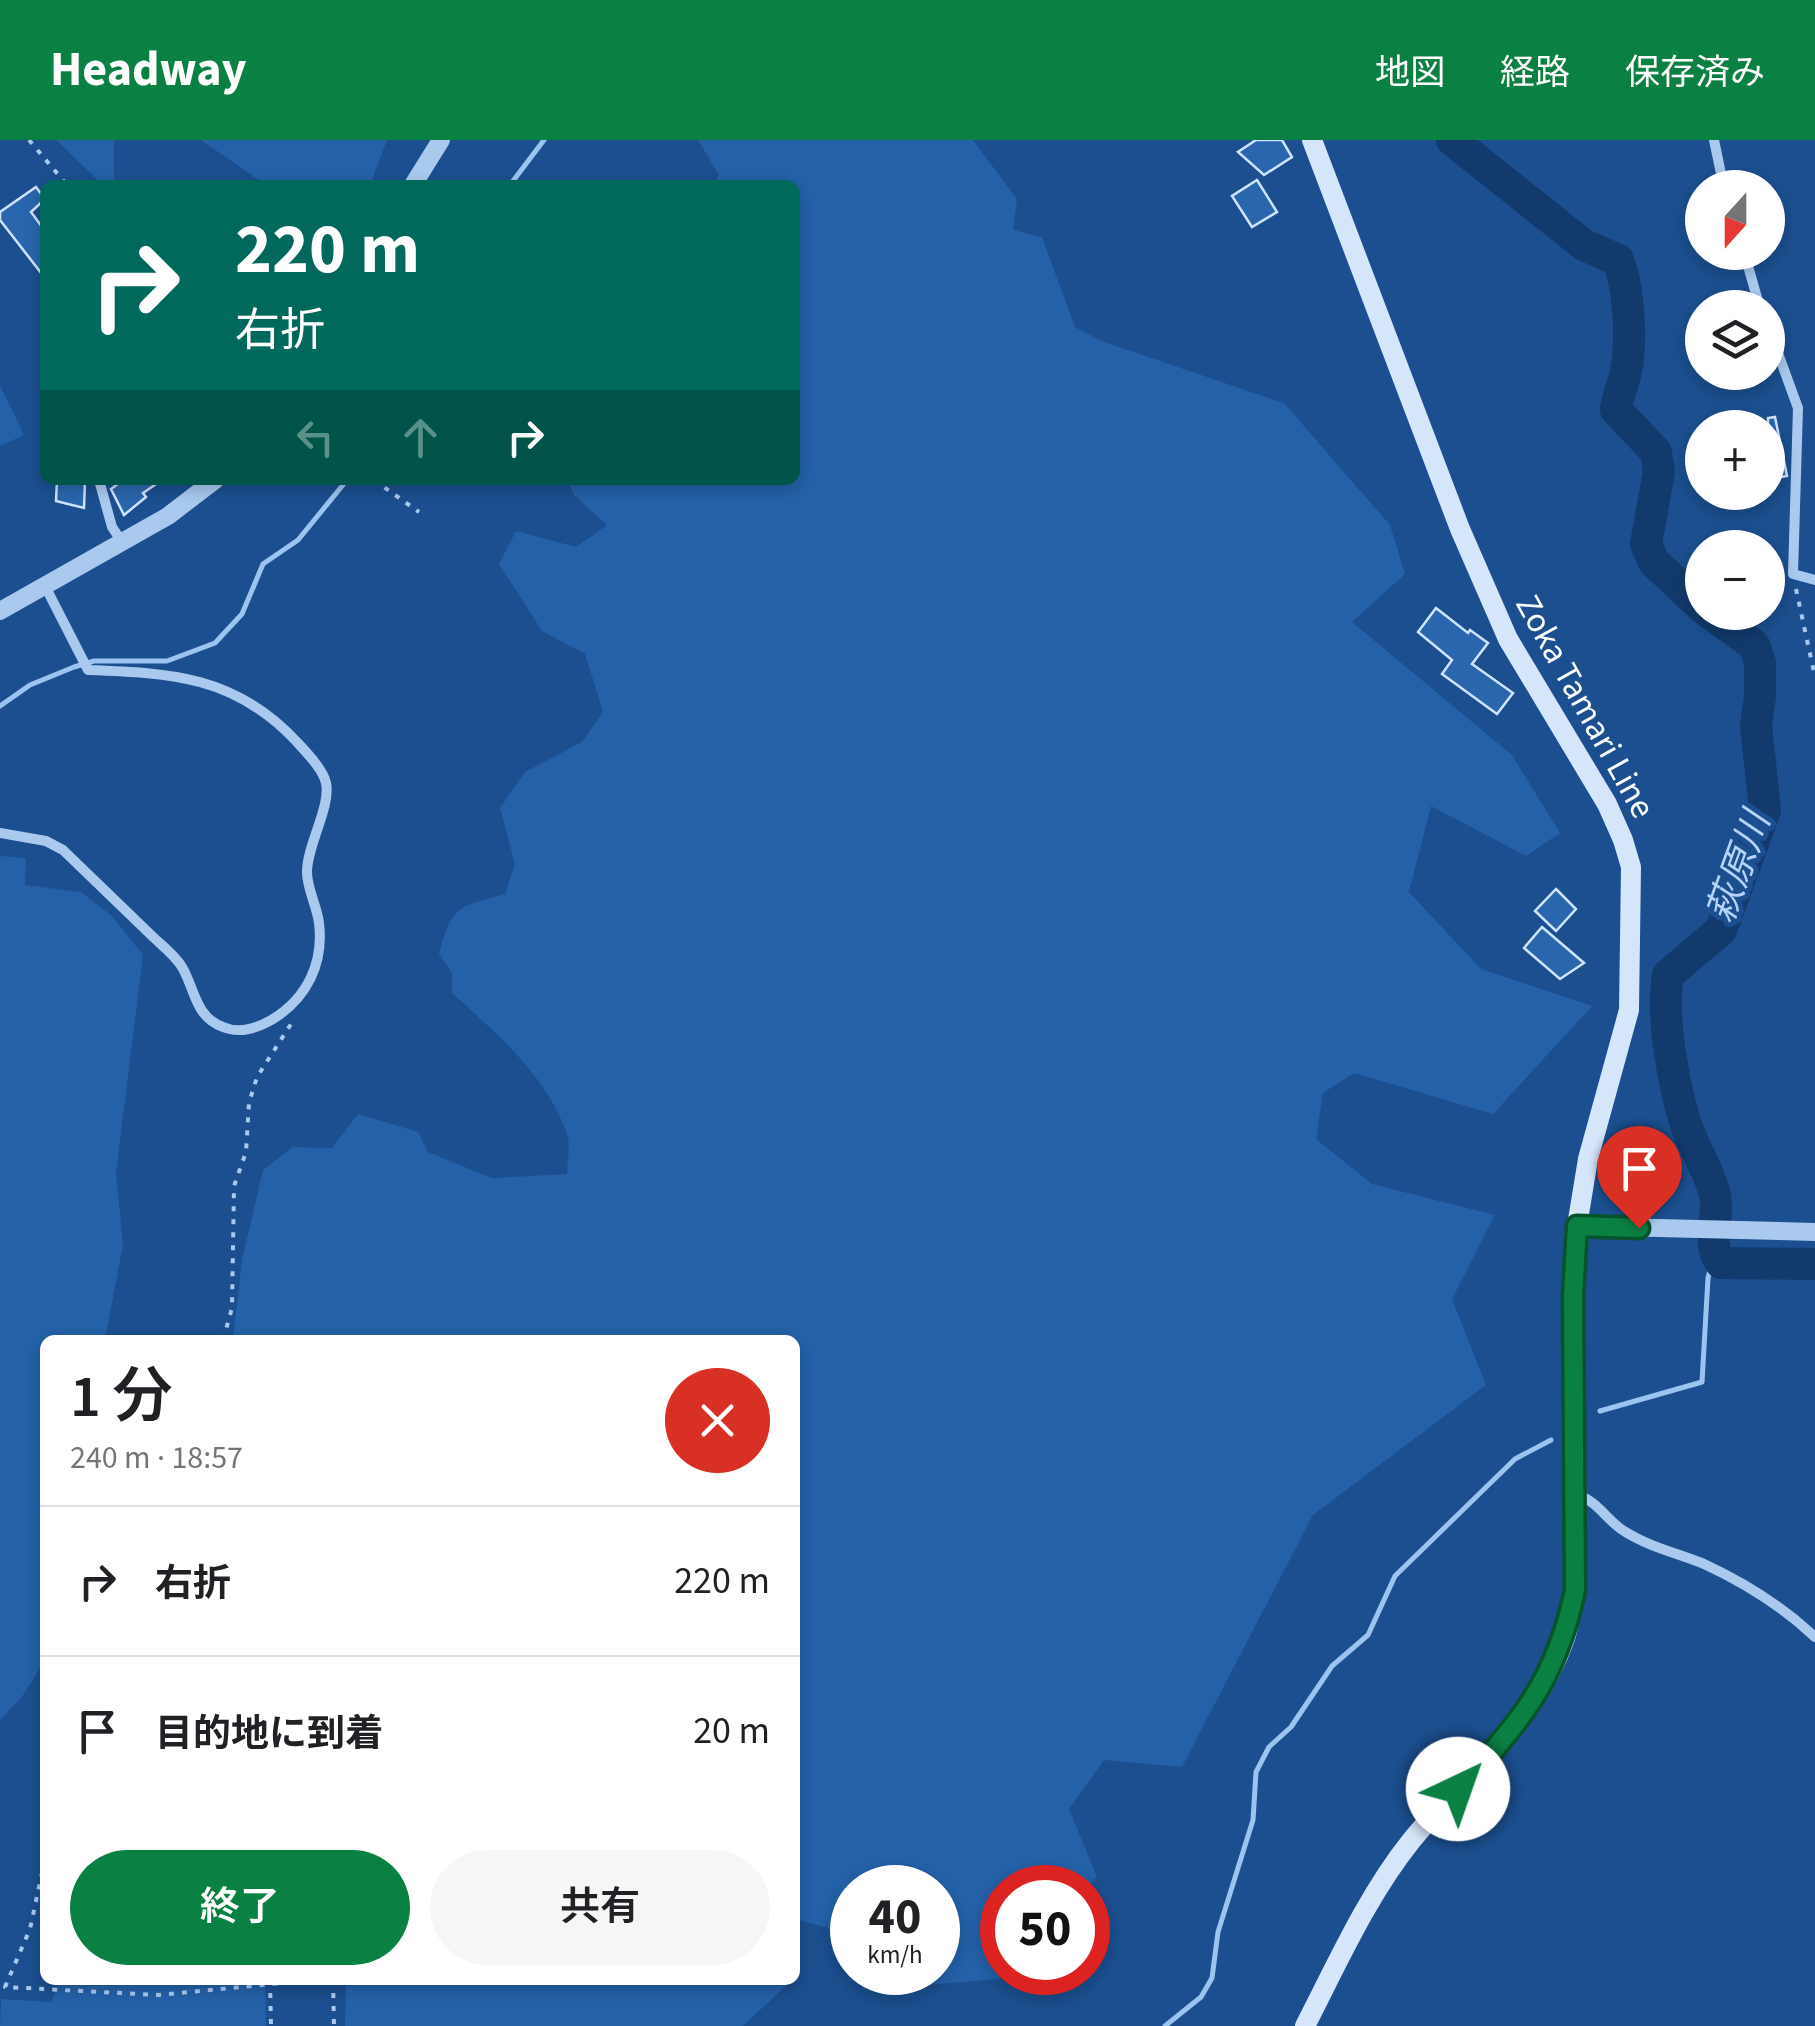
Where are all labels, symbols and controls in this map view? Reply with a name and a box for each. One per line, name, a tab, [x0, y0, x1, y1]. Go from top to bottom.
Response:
text: Headway	[50, 36, 247, 104]
text: 地図	[1375, 48, 1445, 98]
text: 経路	[1500, 48, 1570, 98]
text: 保存済み	[1625, 48, 1765, 98]
north arrow	[1685, 170, 1785, 270]
map controls	[1685, 170, 1785, 630]
text: 220 m	[235, 200, 420, 300]
icon: right	[70, 220, 200, 350]
button: layers	[1685, 290, 1785, 390]
text: 右折	[235, 299, 325, 363]
icon: left	[288, 410, 343, 465]
icon: ahead	[393, 410, 448, 465]
icon: right	[498, 410, 553, 465]
button: +	[1685, 410, 1785, 510]
button: −	[1685, 530, 1785, 630]
street label: Zoka Tamari Line	[1503, 585, 1667, 828]
water label: 萩原川	[1694, 801, 1785, 930]
pin	[1597, 1126, 1682, 1229]
icon: arrive	[1612, 1141, 1667, 1196]
text: 1 分	[70, 1355, 173, 1440]
button: close	[665, 1368, 770, 1473]
text: 240 m · 18:57	[70, 1435, 243, 1481]
icon: right	[70, 1554, 125, 1609]
text: 220 m	[674, 1554, 770, 1608]
text: 右折	[155, 1557, 231, 1611]
icon: arrive	[70, 1704, 125, 1759]
text: 20 m	[693, 1704, 770, 1758]
text: 目的地に到着	[155, 1707, 383, 1761]
position arrow	[1406, 1737, 1510, 1841]
button: 終了	[70, 1850, 410, 1965]
button: 共有	[430, 1850, 770, 1965]
speed limit sign: 50	[980, 1865, 1110, 1995]
text: 40	[869, 1882, 921, 1953]
text: km/h	[867, 1937, 923, 1973]

